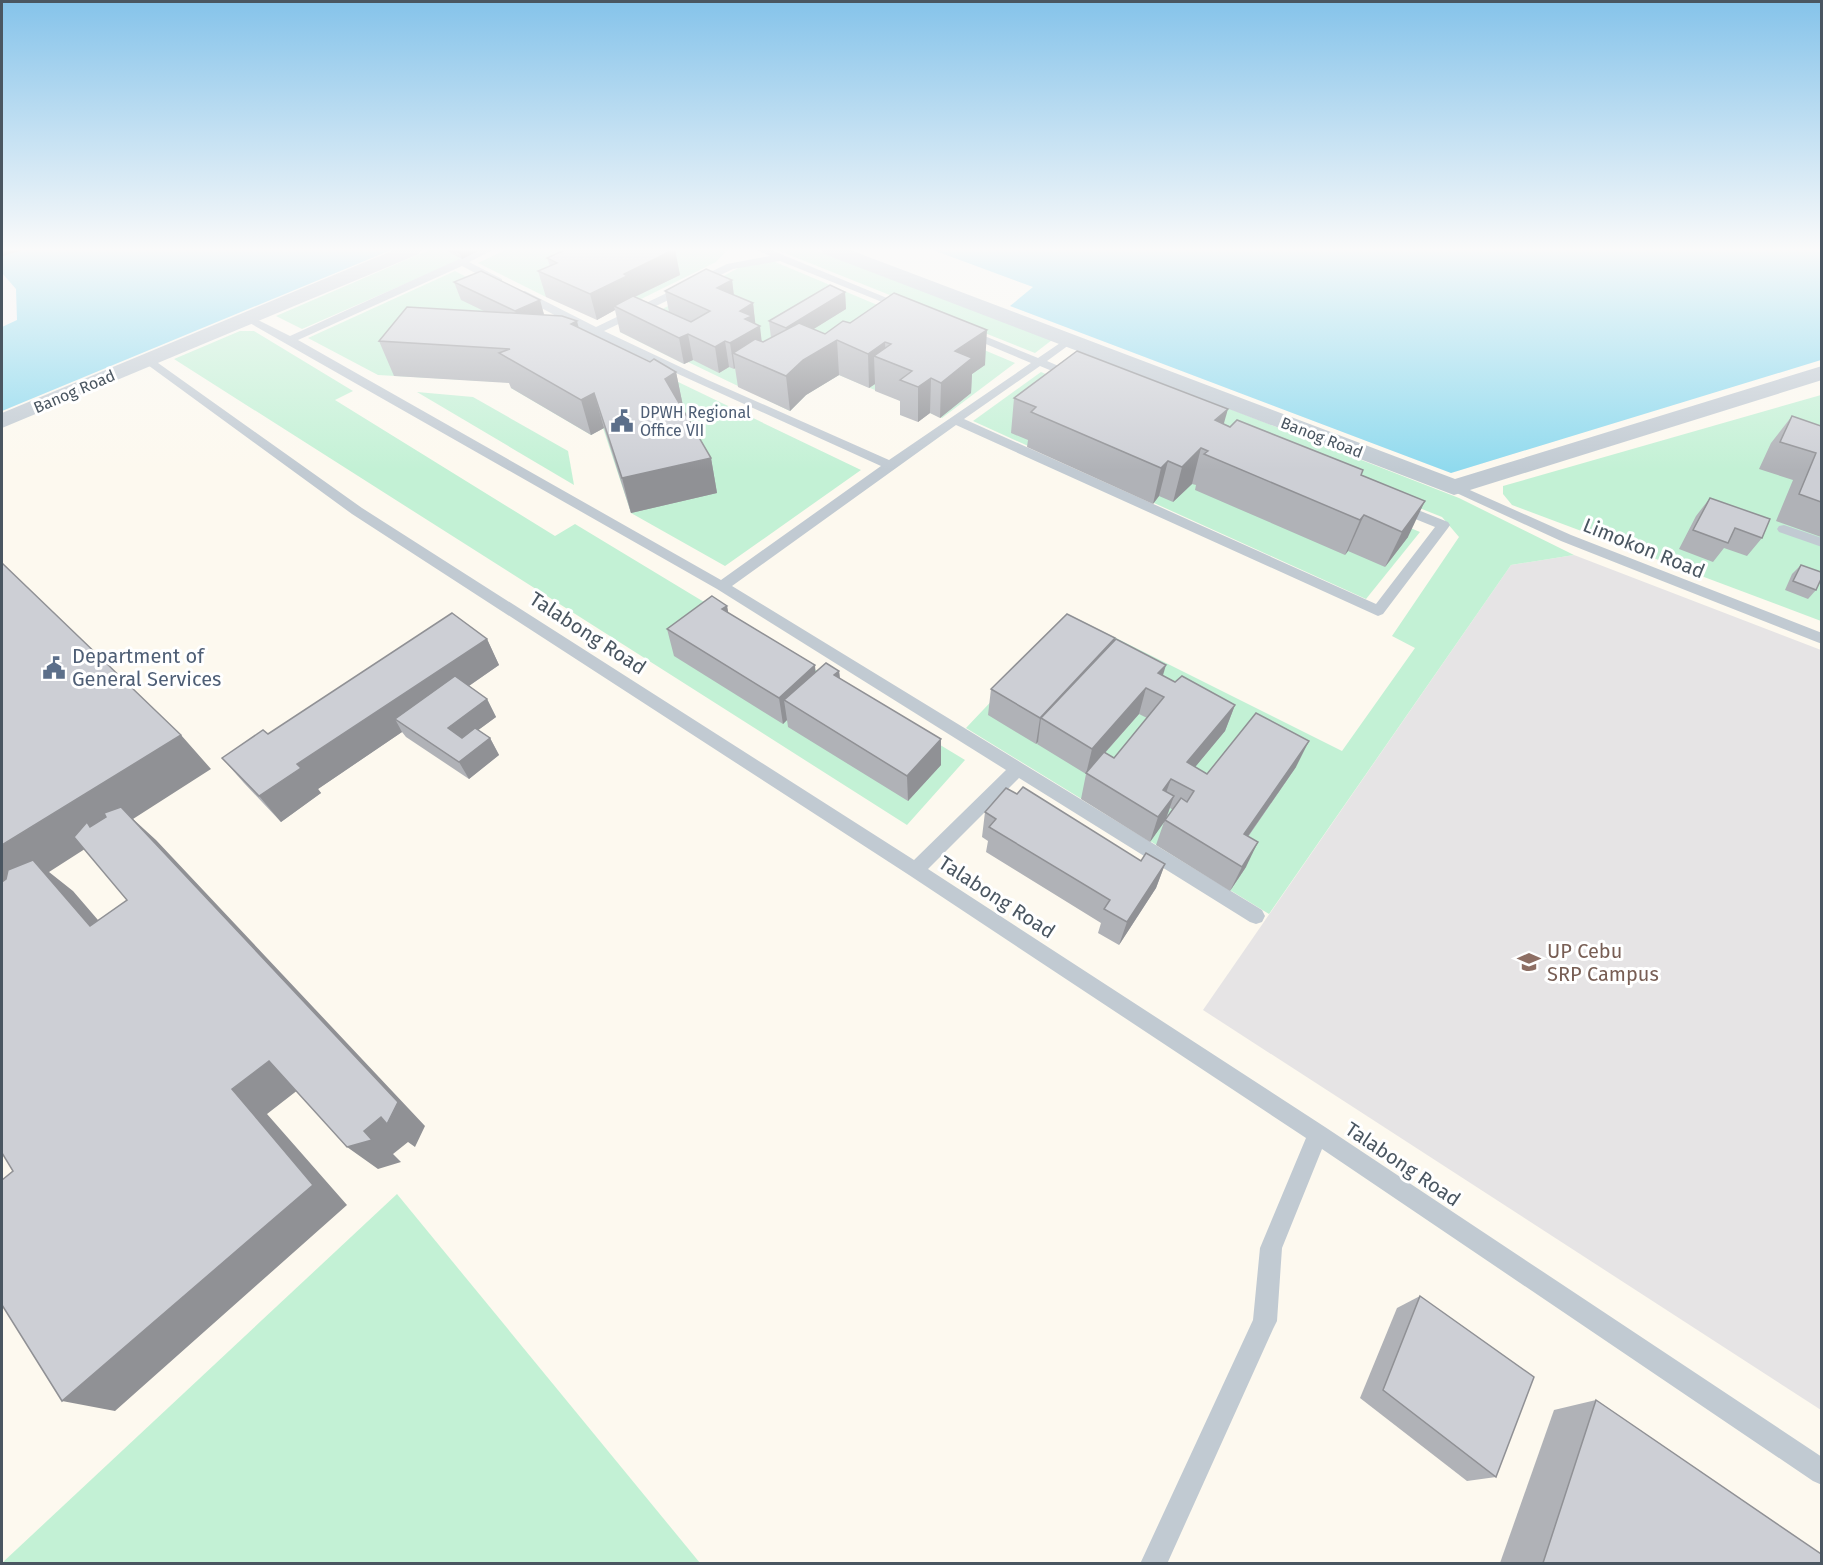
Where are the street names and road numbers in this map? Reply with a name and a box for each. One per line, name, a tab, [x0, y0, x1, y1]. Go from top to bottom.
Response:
street label: Banog Road	[31, 366, 118, 417]
street label: Banog Road	[1278, 413, 1366, 462]
street label: Limokon Road	[1580, 513, 1708, 583]
street label: Talabong Road	[525, 587, 651, 679]
street label: Talabong Road	[934, 851, 1060, 943]
street label: Talabong Road	[1341, 1117, 1465, 1211]

